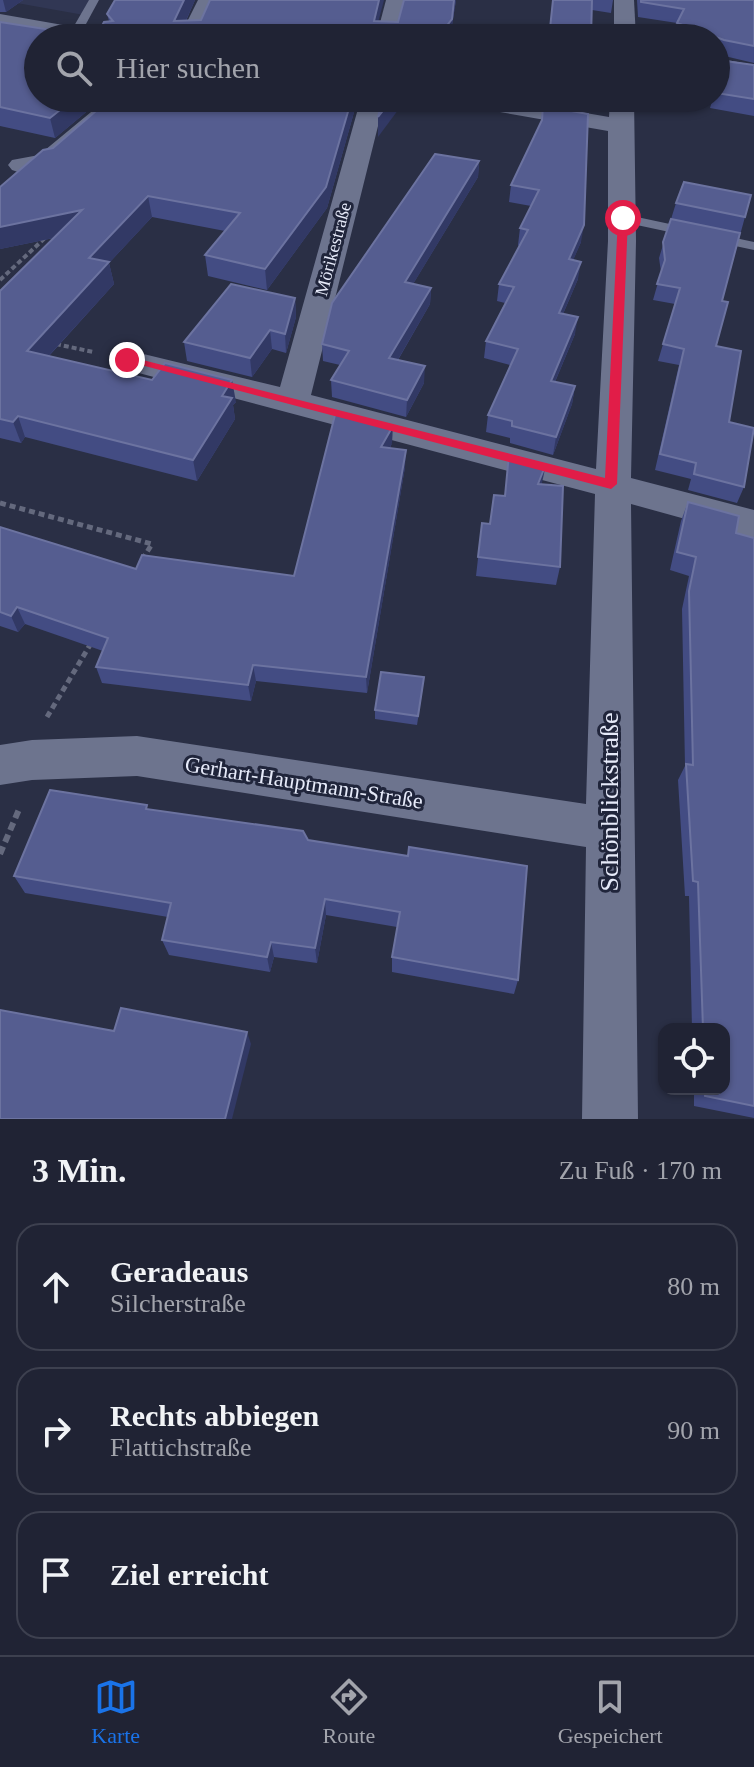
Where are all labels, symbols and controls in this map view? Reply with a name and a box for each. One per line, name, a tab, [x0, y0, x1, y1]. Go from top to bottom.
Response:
search box	[24, 24, 730, 112]
icon: search	[52, 46, 96, 90]
text: Hier suchen	[116, 51, 260, 84]
street label: Mörikestraße	[311, 200, 355, 298]
route start	[605, 200, 641, 236]
route end	[109, 342, 145, 378]
street label: Schönblickstraße	[595, 712, 624, 892]
street label: Gerhart-Hauptmann-Straße	[183, 751, 425, 814]
map controls	[658, 1023, 730, 1095]
button: locate	[658, 1023, 730, 1095]
text: 3 Min.	[32, 1152, 126, 1189]
text: Zu Fuß · 170 m	[559, 1156, 722, 1185]
text: Geradeaus	[110, 1255, 248, 1288]
icon: ahead	[34, 1265, 78, 1309]
text: 80 m	[667, 1272, 720, 1301]
text: Silcherstraße	[110, 1289, 246, 1318]
text: Rechts abbiegen	[110, 1399, 319, 1432]
icon: right	[34, 1409, 78, 1453]
text: 90 m	[667, 1416, 720, 1445]
text: Flattichstraße	[110, 1433, 252, 1462]
icon: arrive	[34, 1553, 78, 1597]
text: Ziel erreicht	[110, 1558, 269, 1591]
tab: Karte	[91, 1675, 140, 1749]
tab: Route	[323, 1675, 375, 1749]
tab: Gespeichert	[558, 1675, 663, 1749]

